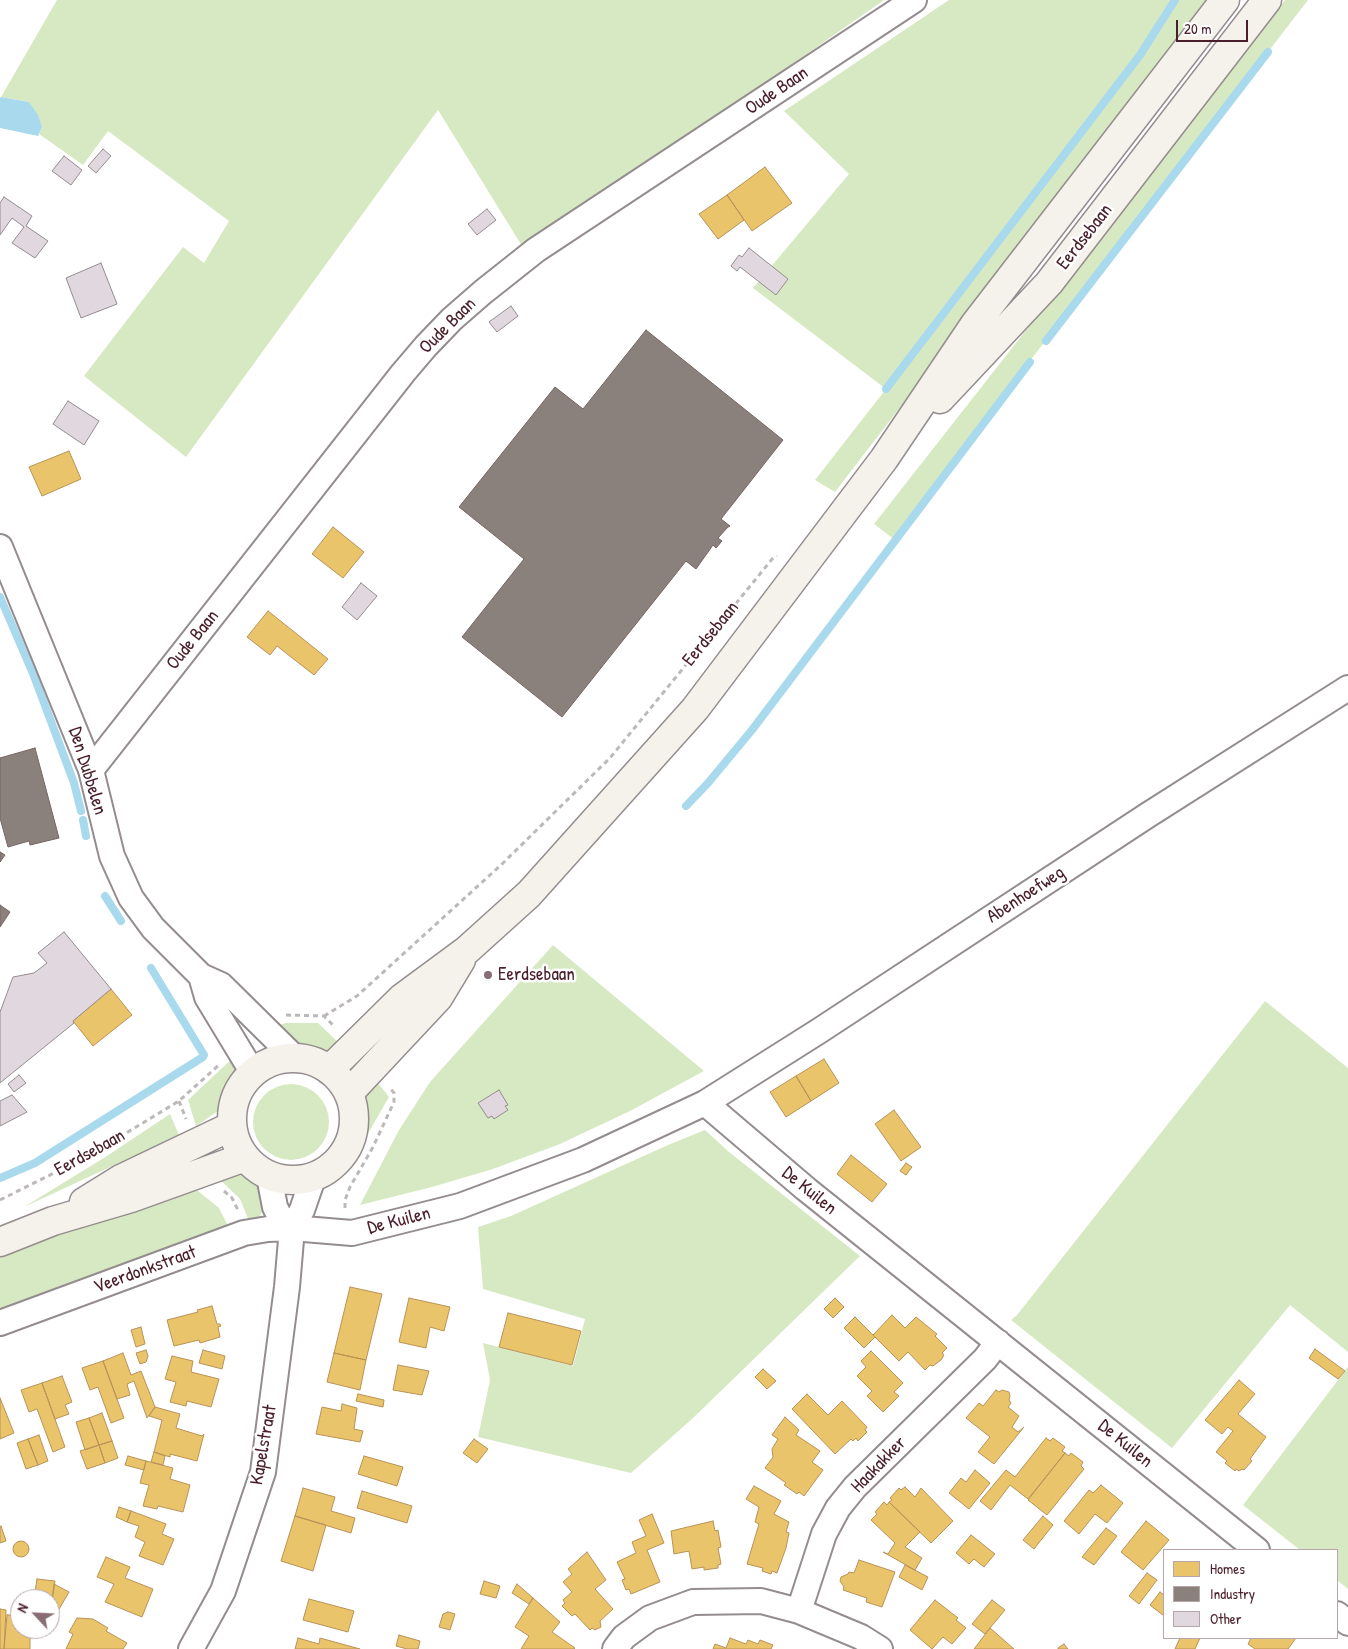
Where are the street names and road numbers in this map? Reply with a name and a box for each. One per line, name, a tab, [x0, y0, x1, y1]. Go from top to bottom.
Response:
street label: Oude Baan	[741, 62, 813, 120]
street label: Eerdsebaan	[1052, 200, 1118, 274]
street label: Oude Baan	[415, 293, 481, 359]
street label: Eerdsebaan	[678, 597, 744, 671]
street label: Oude Baan	[162, 605, 224, 675]
street label: Den Dubbelen	[63, 724, 111, 818]
street label: Abenhoefweg	[983, 861, 1069, 929]
street label: Eerdsebaan	[51, 1124, 129, 1182]
street label: De Kuilen	[777, 1162, 841, 1220]
street label: De Kuilen	[365, 1202, 433, 1240]
street label: Veerdonkstraat	[91, 1241, 199, 1299]
street label: Kapelstraat	[246, 1403, 282, 1487]
street label: De Kuilen	[1093, 1415, 1157, 1473]
street label: Haakakker	[847, 1432, 911, 1498]

